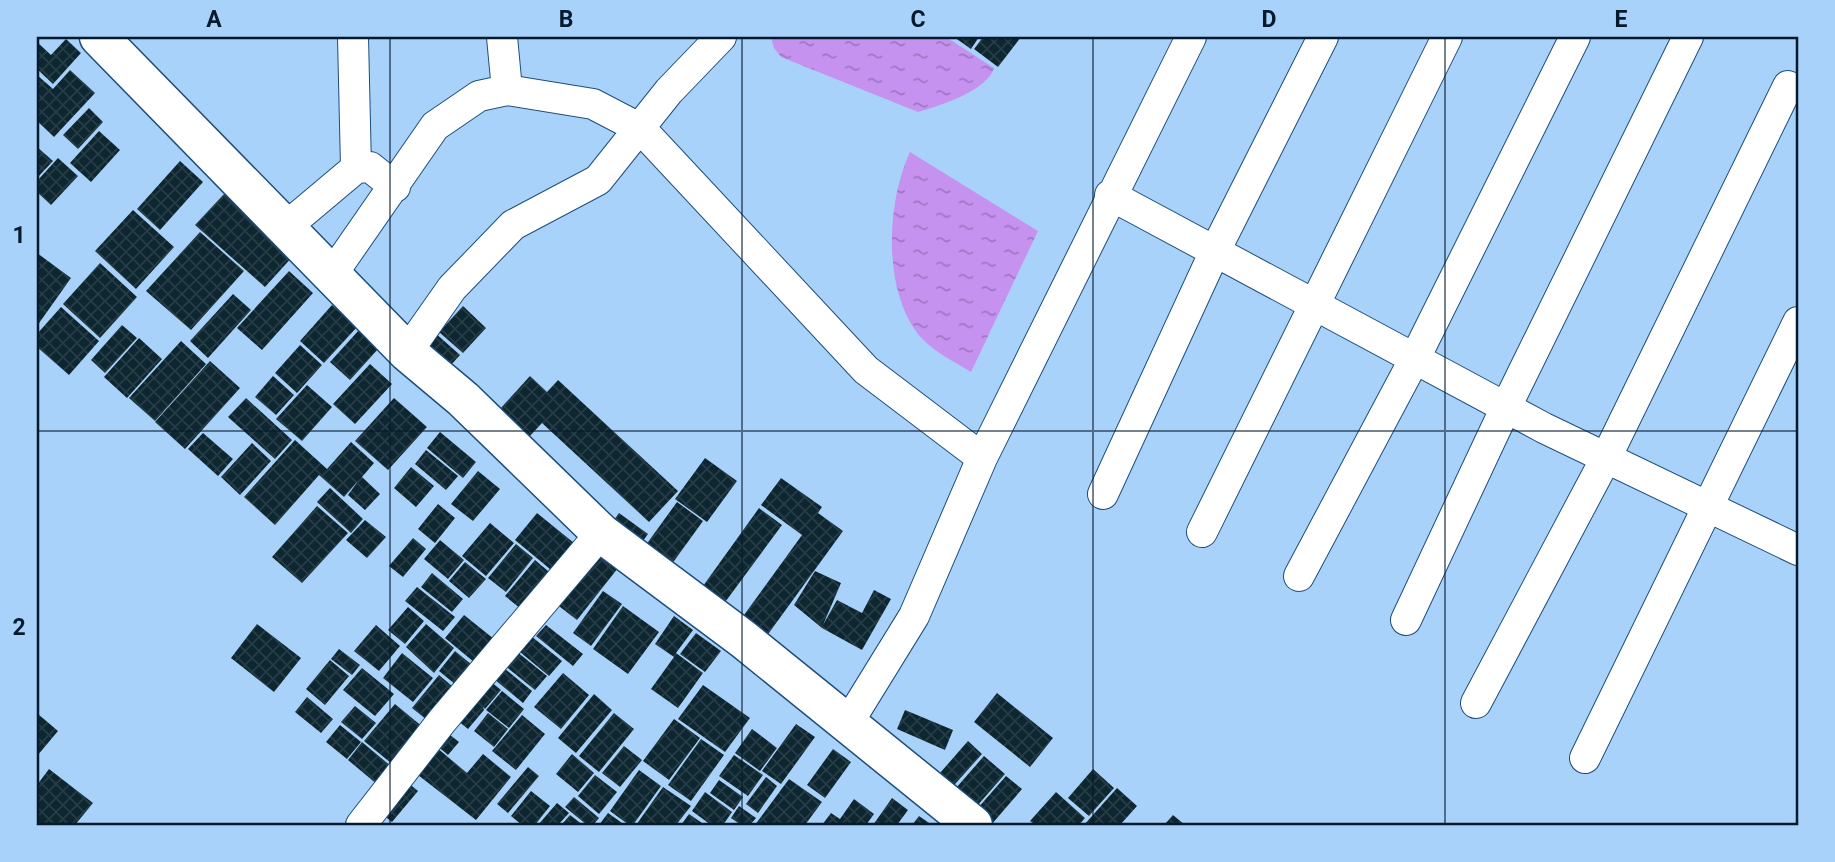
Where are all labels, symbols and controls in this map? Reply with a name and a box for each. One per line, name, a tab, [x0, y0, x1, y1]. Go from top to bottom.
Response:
text: A	[206, 6, 222, 33]
text: B	[559, 6, 573, 33]
text: C	[910, 6, 926, 33]
text: D	[1262, 6, 1276, 33]
text: E	[1615, 6, 1628, 33]
text: 1	[12, 222, 26, 249]
text: 2	[12, 614, 26, 641]

